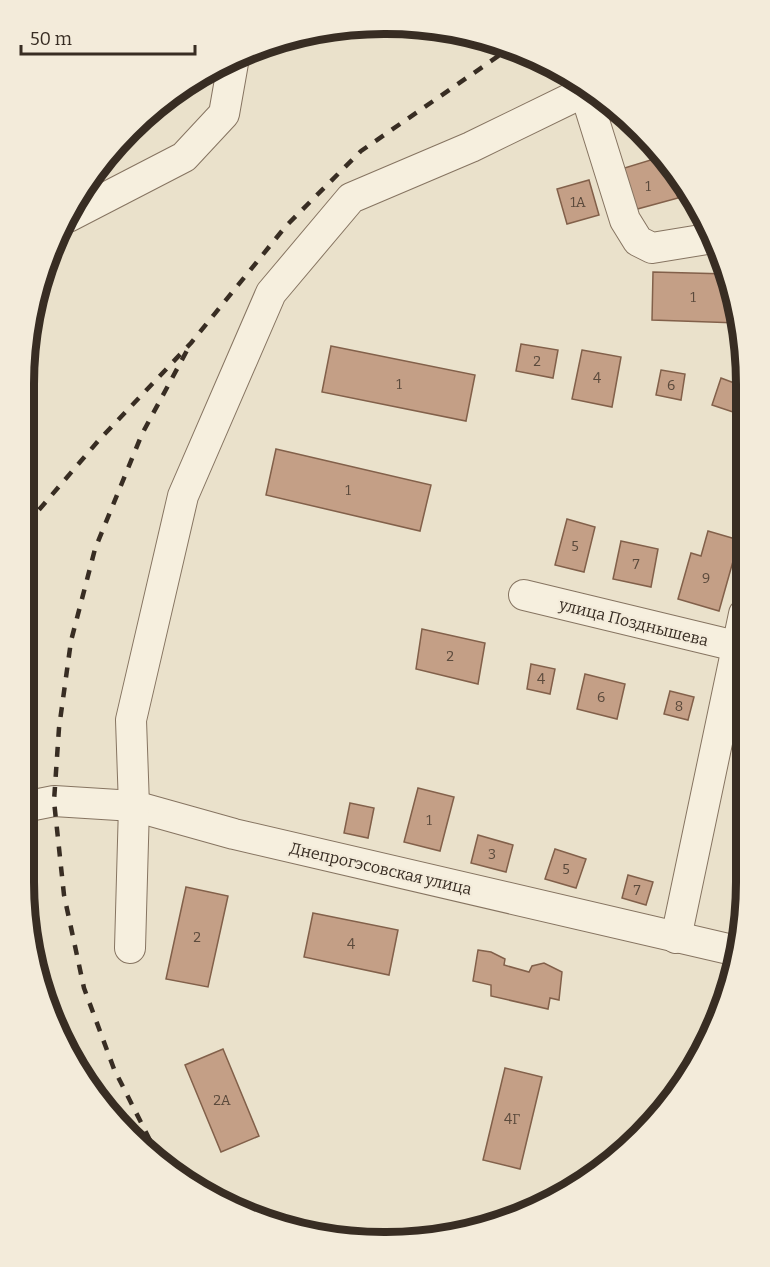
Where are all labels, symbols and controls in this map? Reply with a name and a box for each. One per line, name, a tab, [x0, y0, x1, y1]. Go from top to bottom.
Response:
scale bar	[21, 18, 195, 56]
text: 50 m	[30, 28, 72, 50]
house number: 1	[645, 178, 651, 195]
house number: 1А	[570, 194, 586, 211]
house number: 1	[690, 289, 696, 306]
house number: 2	[533, 353, 541, 370]
house number: 4	[593, 370, 601, 387]
house number: 1	[396, 376, 402, 393]
house number: 6	[667, 377, 675, 394]
house number: 1	[345, 482, 351, 499]
house number: 5	[571, 538, 579, 555]
house number: 7	[632, 556, 640, 573]
house number: 9	[702, 570, 710, 587]
street label: улица Позднышева	[556, 595, 711, 650]
house number: 2	[446, 648, 454, 665]
house number: 4	[537, 671, 545, 688]
house number: 6	[597, 689, 605, 706]
house number: 8	[675, 698, 683, 715]
house number: 1	[426, 812, 432, 829]
street label: Днепрогэсовская улица	[288, 838, 474, 899]
house number: 3	[488, 846, 496, 863]
house number: 5	[562, 861, 570, 878]
house number: 7	[633, 882, 641, 899]
house number: 2	[193, 929, 201, 946]
house number: 4	[347, 936, 355, 953]
house number: 2А	[213, 1092, 231, 1109]
house number: 4Г	[504, 1111, 520, 1128]

